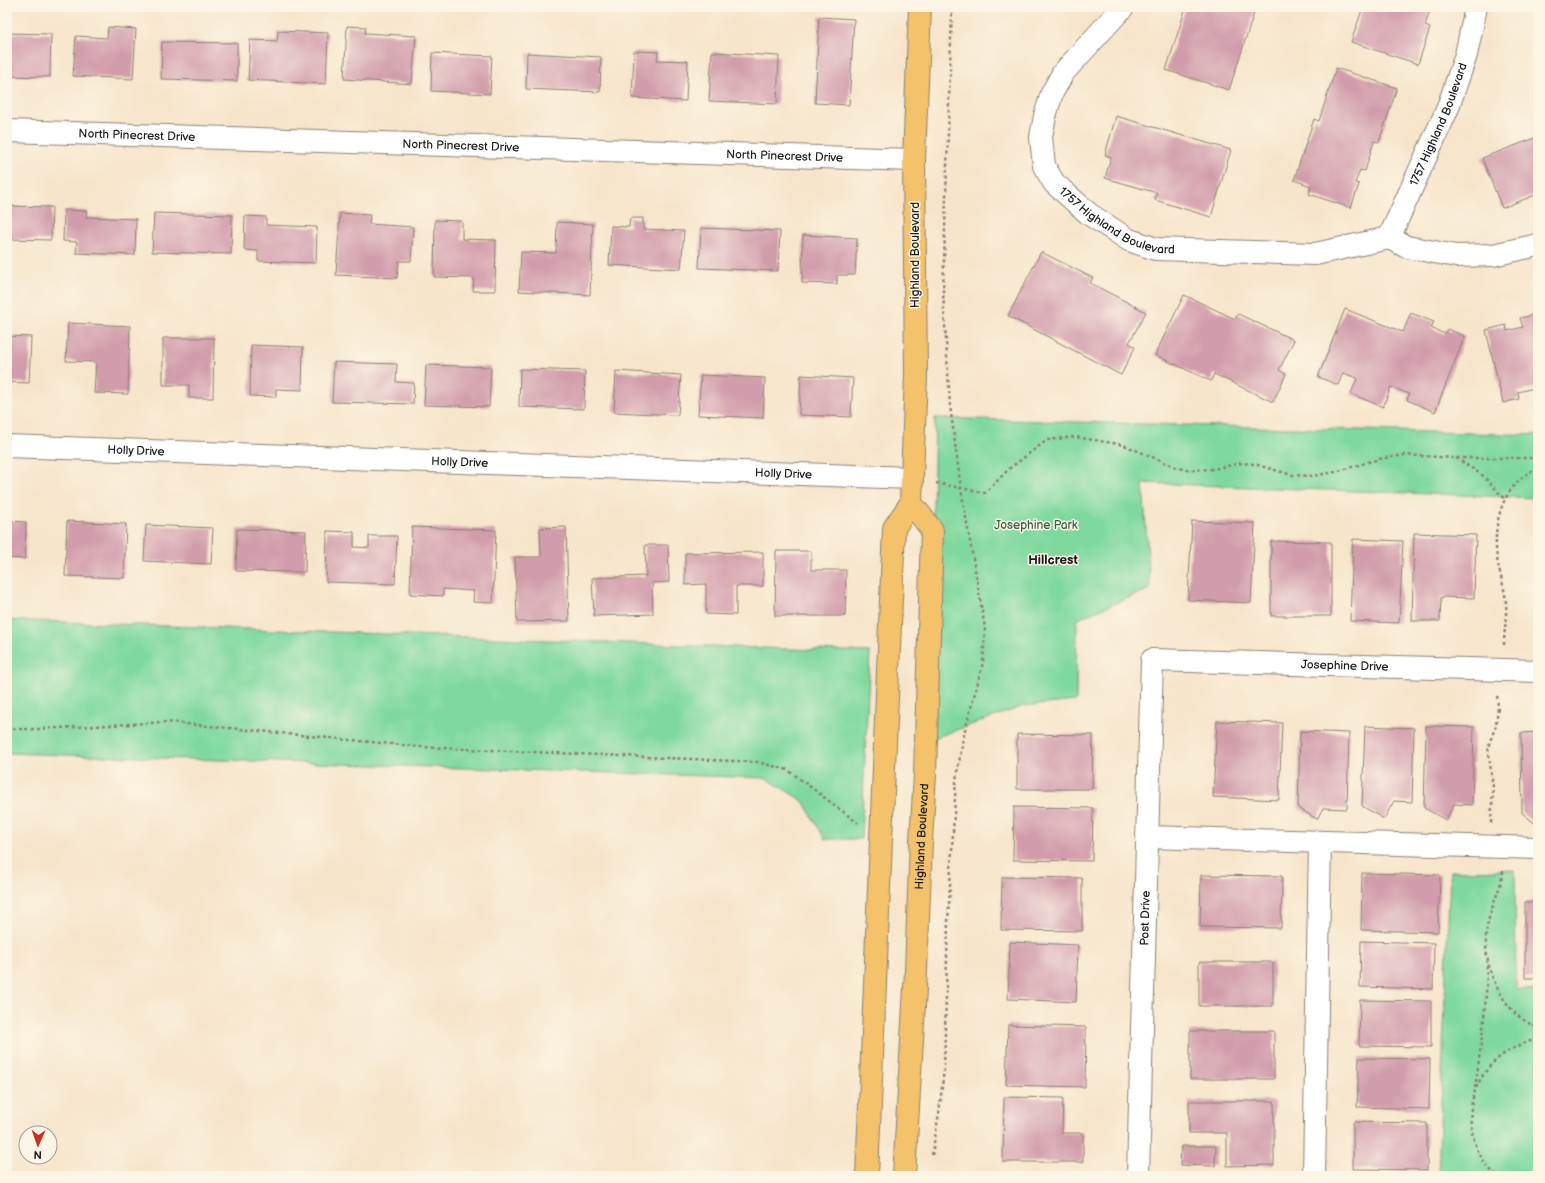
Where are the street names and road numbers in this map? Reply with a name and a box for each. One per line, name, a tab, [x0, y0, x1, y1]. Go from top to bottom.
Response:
street label: 1757 Highland Boulevard	[1407, 61, 1471, 189]
street label: North Pinecrest Drive	[78, 126, 196, 145]
street label: North Pinecrest Drive	[402, 137, 519, 155]
street label: North Pinecrest Drive	[726, 147, 843, 166]
street label: 1757 Highland Boulevard	[1056, 184, 1175, 258]
street label: Highland Boulevard	[908, 202, 923, 308]
street label: Holly Drive	[107, 443, 165, 460]
street label: Holly Drive	[431, 454, 489, 471]
street label: Holly Drive	[755, 465, 812, 482]
street label: Josephine Drive	[1301, 657, 1389, 675]
street label: Highland Boulevard	[912, 783, 932, 890]
street label: Post Drive	[1137, 890, 1154, 946]

